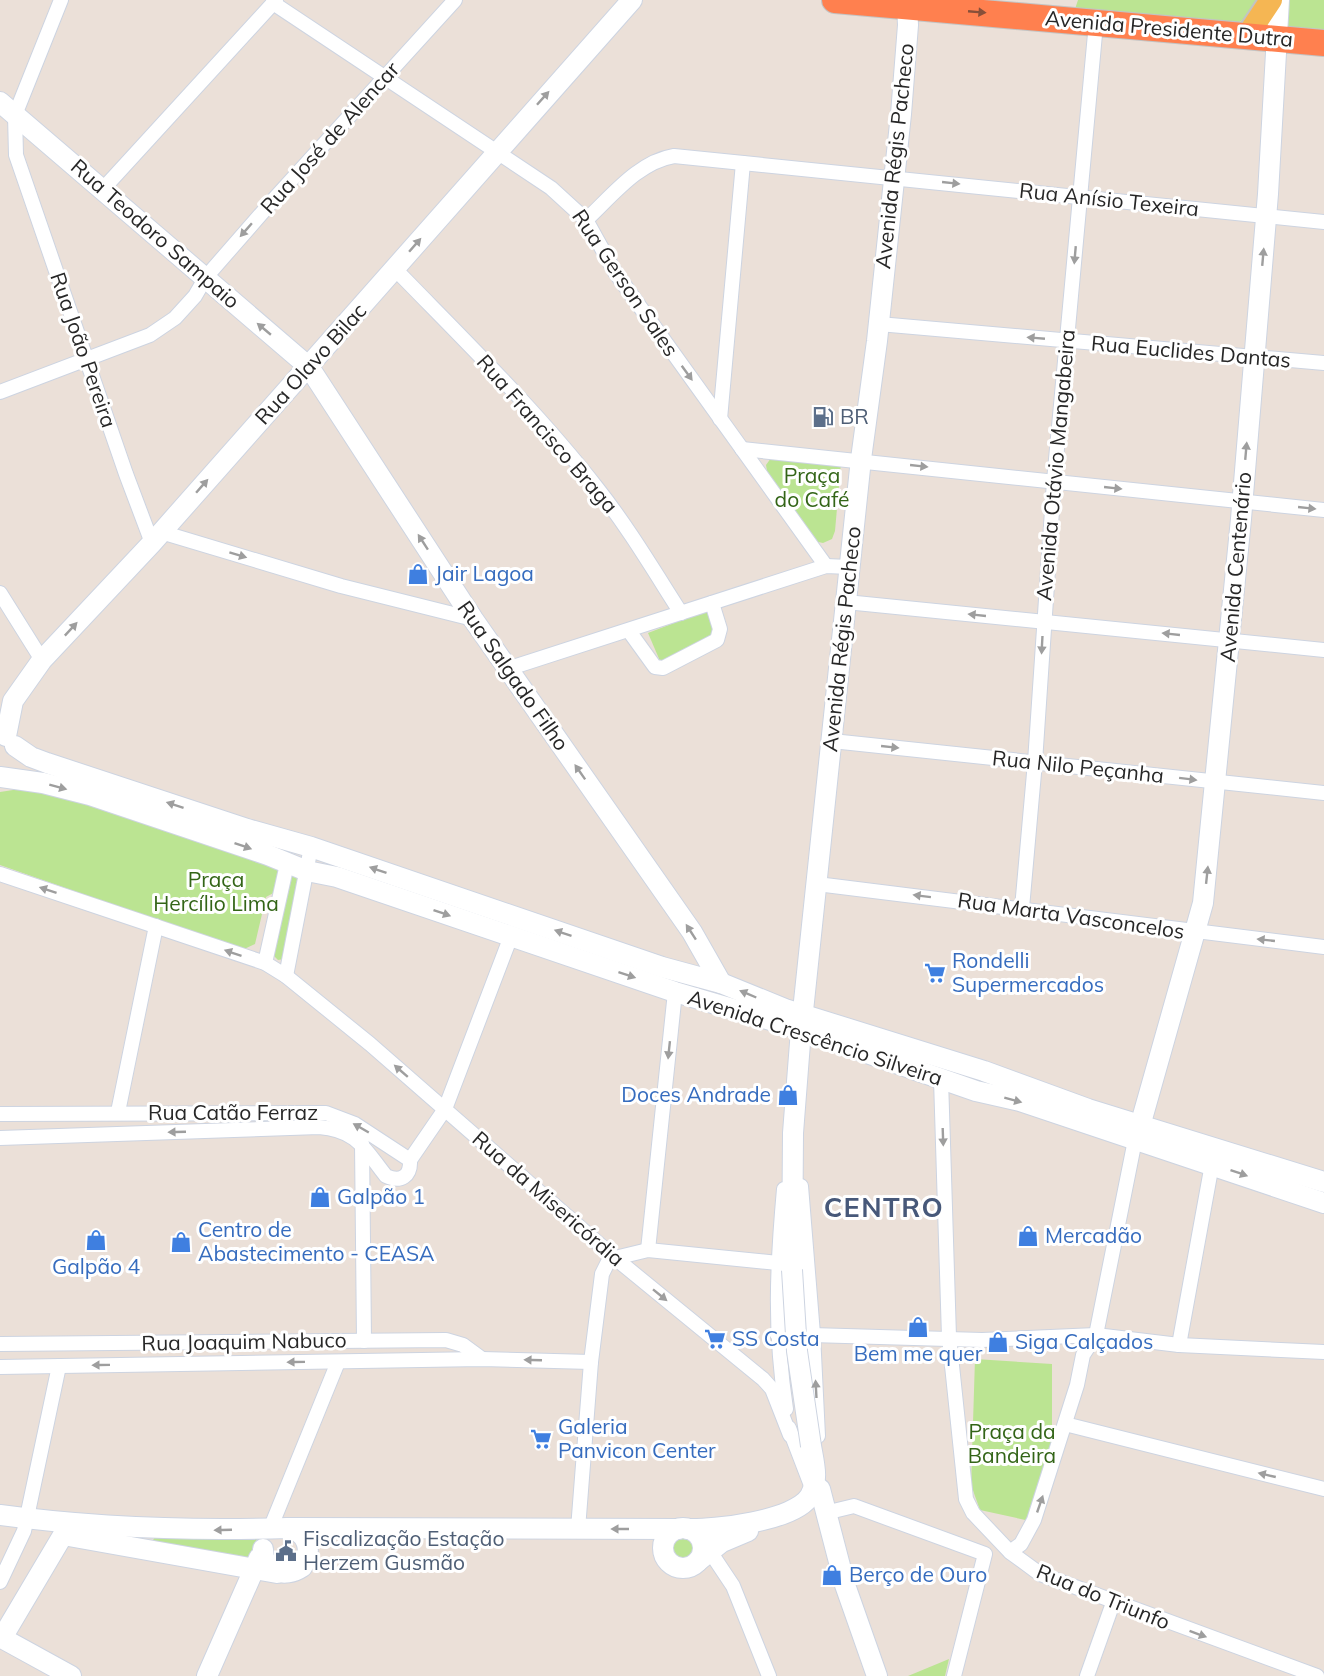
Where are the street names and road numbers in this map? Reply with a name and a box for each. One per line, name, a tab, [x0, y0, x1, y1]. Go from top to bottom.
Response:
street label: Avenida Presidente Dutra	[1044, 4, 1294, 52]
street label: Avenida Régis Pacheco	[869, 42, 919, 270]
street label: Rua José de Alencar	[254, 56, 404, 219]
street label: Rua Teodoro Sampaio	[66, 153, 245, 314]
street label: Rua Anísio Texeira	[1018, 177, 1200, 221]
street label: Rua Gerson Sales	[567, 204, 685, 361]
street label: Rua João Pereira	[45, 269, 123, 431]
street label: Rua Olavo Bilac	[249, 297, 372, 429]
street label: Avenida Otávio Mangabeira	[1030, 328, 1080, 602]
street label: Rua Euclides Dantas	[1090, 329, 1292, 373]
street label: Rua Francisco Braga	[472, 349, 624, 518]
street label: Avenida Centenário	[1214, 471, 1256, 663]
street label: Avenida Régis Pacheco	[816, 525, 866, 753]
street label: Rua Salgado Filho	[452, 596, 575, 755]
street label: Rua Nilo Peçanha	[991, 744, 1165, 788]
street label: Rua Marta Vasconcelos	[956, 886, 1186, 944]
street label: Avenida Crescêncio Silveira	[685, 984, 946, 1091]
street label: Rua Catão Ferraz	[148, 1099, 318, 1125]
street label: Rua da Misericórdia	[467, 1125, 630, 1271]
street label: Rua Joaquim Nabuco	[141, 1326, 347, 1356]
street label: Rua do Triunfo	[1033, 1557, 1174, 1635]

